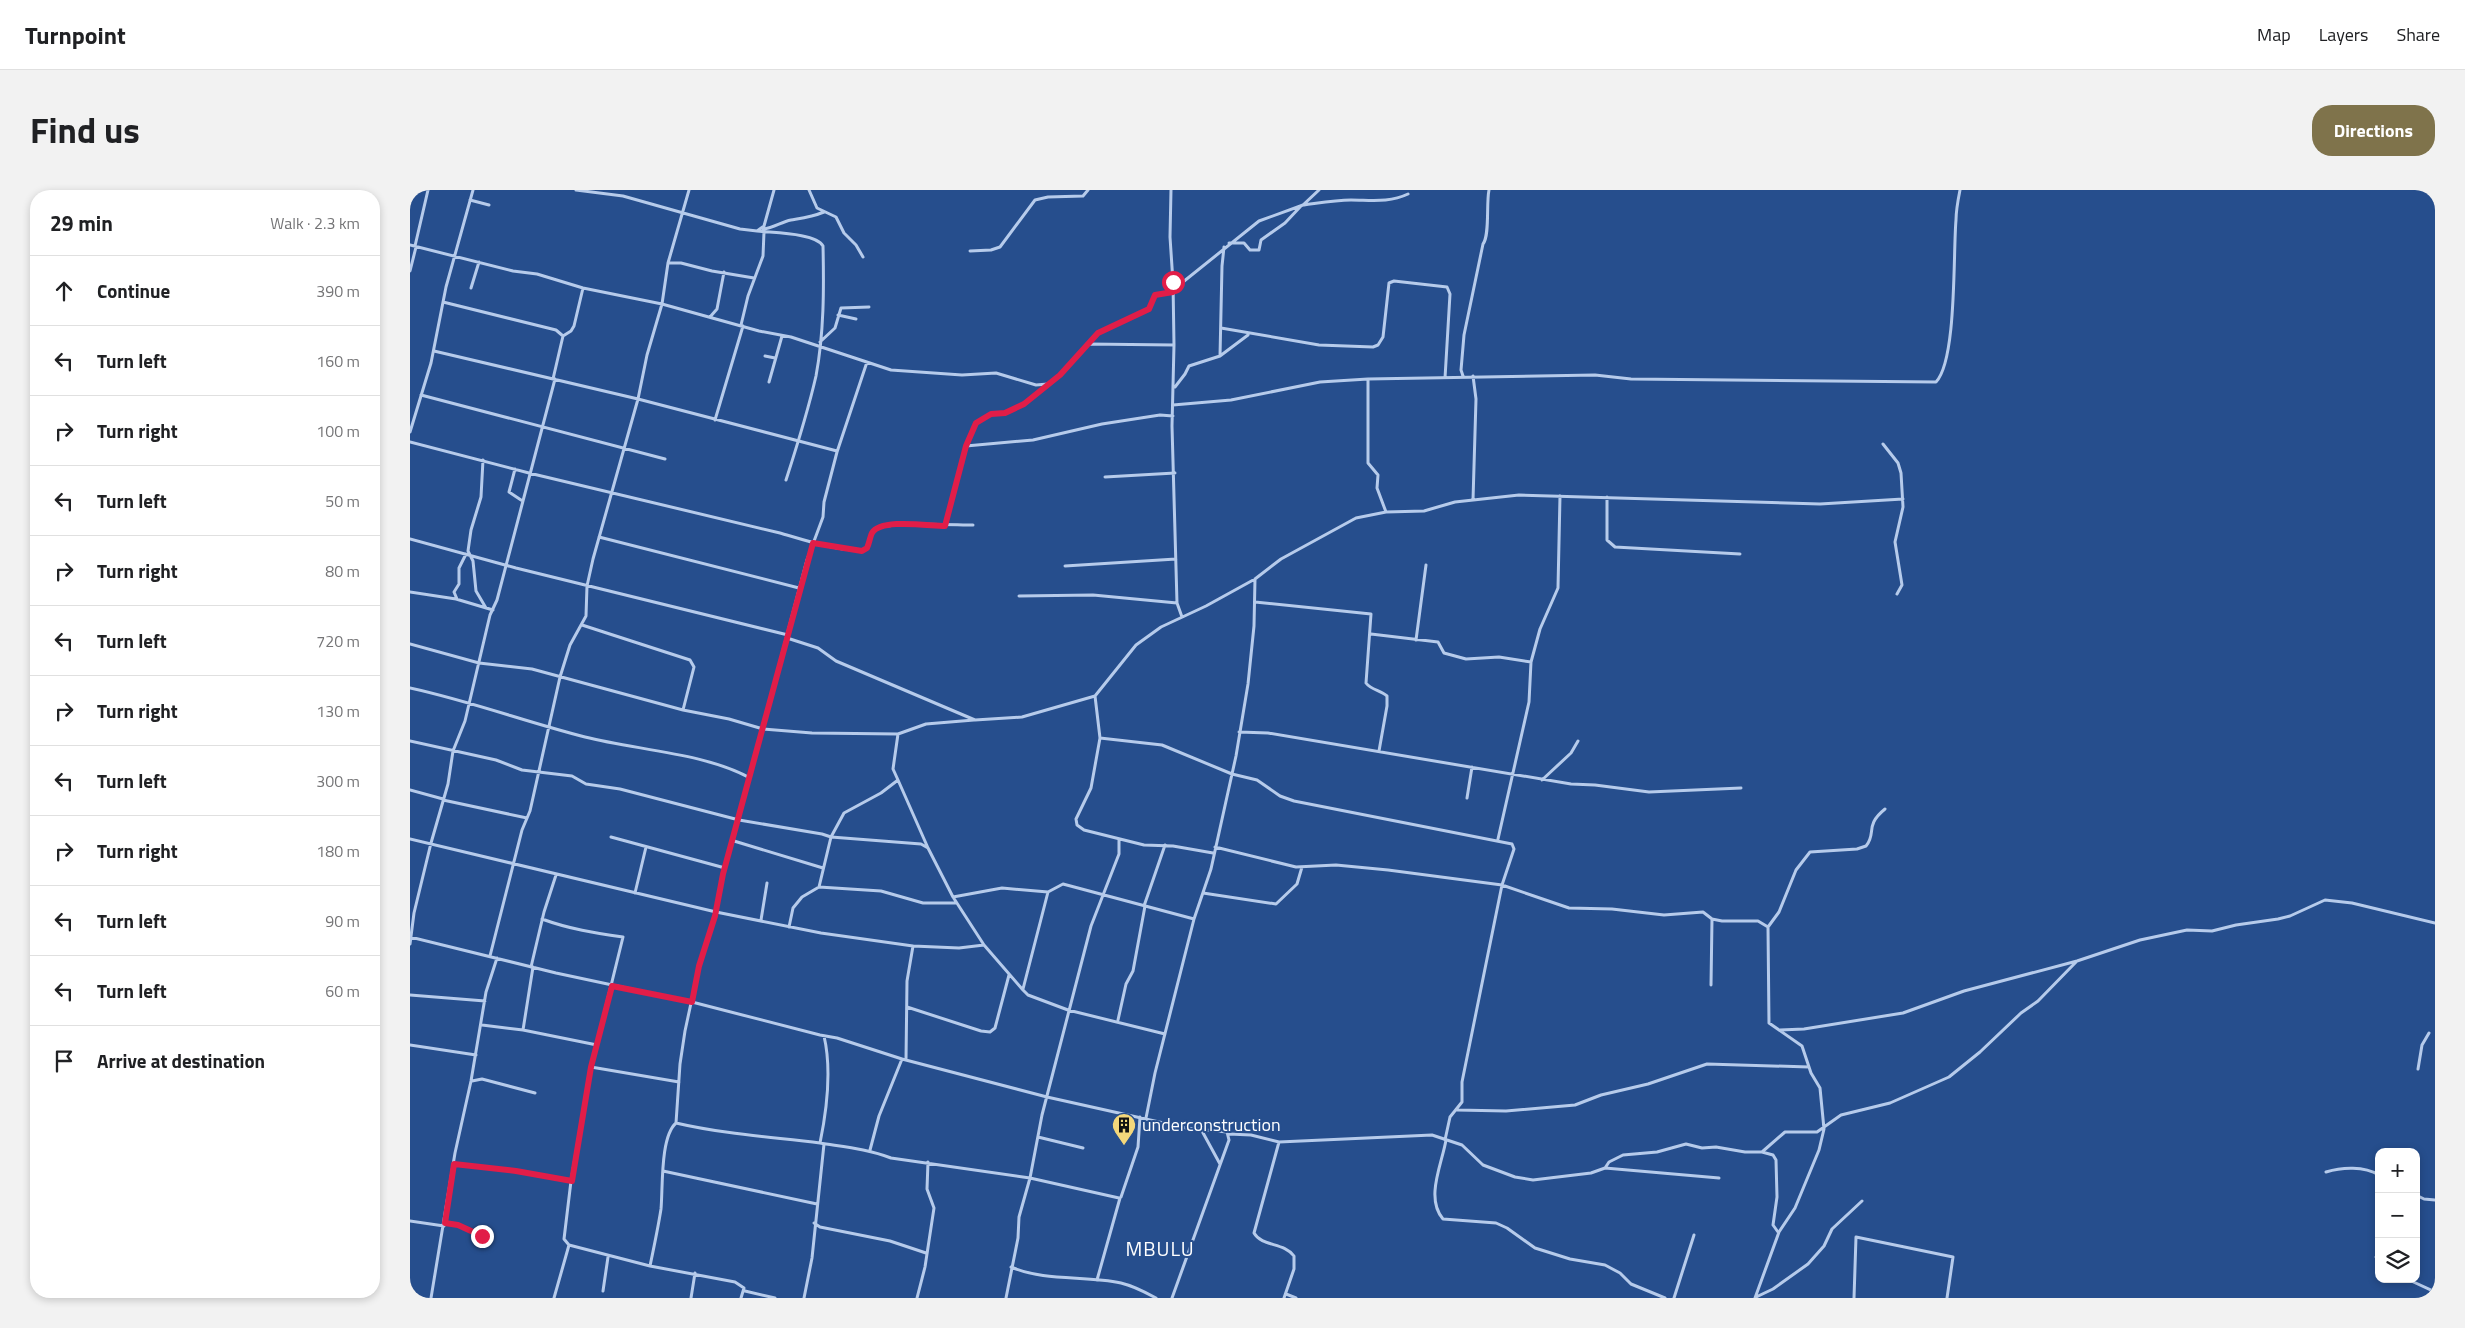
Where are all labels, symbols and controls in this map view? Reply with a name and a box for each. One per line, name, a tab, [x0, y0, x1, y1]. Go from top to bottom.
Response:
text: Turnpoint	[25, 17, 126, 53]
text: Map	[2257, 21, 2291, 48]
text: Layers	[2319, 21, 2368, 48]
text: Share	[2396, 21, 2440, 48]
text: Find us	[30, 103, 140, 157]
button: Directions	[2312, 105, 2435, 156]
text: 29 min	[50, 207, 113, 239]
text: Walk · 2.3 km	[270, 211, 360, 235]
route start	[1162, 271, 1185, 294]
text: Continue	[97, 276, 170, 305]
icon: ahead	[50, 277, 78, 305]
text: 390 m	[316, 279, 360, 303]
text: Turn left	[97, 346, 167, 375]
icon: left	[50, 347, 78, 375]
text: 160 m	[316, 349, 360, 373]
text: Turn right	[97, 416, 178, 445]
icon: right	[50, 417, 78, 445]
text: 100 m	[316, 419, 360, 443]
text: Turn left	[97, 486, 167, 515]
icon: left	[50, 487, 78, 515]
text: 50 m	[325, 489, 360, 513]
text: Turn right	[97, 556, 178, 585]
icon: right	[50, 557, 78, 585]
text: 80 m	[325, 559, 360, 583]
text: Turn left	[97, 626, 167, 655]
icon: left	[50, 627, 78, 655]
text: 720 m	[316, 629, 360, 653]
text: Turn right	[97, 696, 178, 725]
icon: right	[50, 697, 78, 725]
text: 130 m	[316, 699, 360, 723]
text: Turn left	[97, 766, 167, 795]
icon: left	[50, 767, 78, 795]
text: 300 m	[316, 769, 360, 793]
text: Turn right	[97, 836, 178, 865]
icon: right	[50, 837, 78, 865]
text: 180 m	[316, 839, 360, 863]
text: Turn left	[97, 906, 167, 935]
icon: left	[50, 907, 78, 935]
text: 90 m	[325, 909, 360, 933]
text: Turn left	[97, 976, 167, 1005]
icon: left	[50, 977, 78, 1005]
text: 60 m	[325, 979, 360, 1003]
text: Arrive at destination	[97, 1046, 265, 1075]
icon: arrive	[50, 1047, 78, 1075]
place label: underconstruction	[1142, 1111, 1281, 1138]
building icon: underconstruction	[1111, 1112, 1137, 1146]
map controls	[2375, 1148, 2420, 1283]
button: +	[2375, 1148, 2420, 1193]
button: −	[2375, 1193, 2420, 1238]
route end	[471, 1225, 494, 1248]
district label: MBULU	[1125, 1233, 1195, 1264]
button: layers	[2375, 1238, 2420, 1283]

